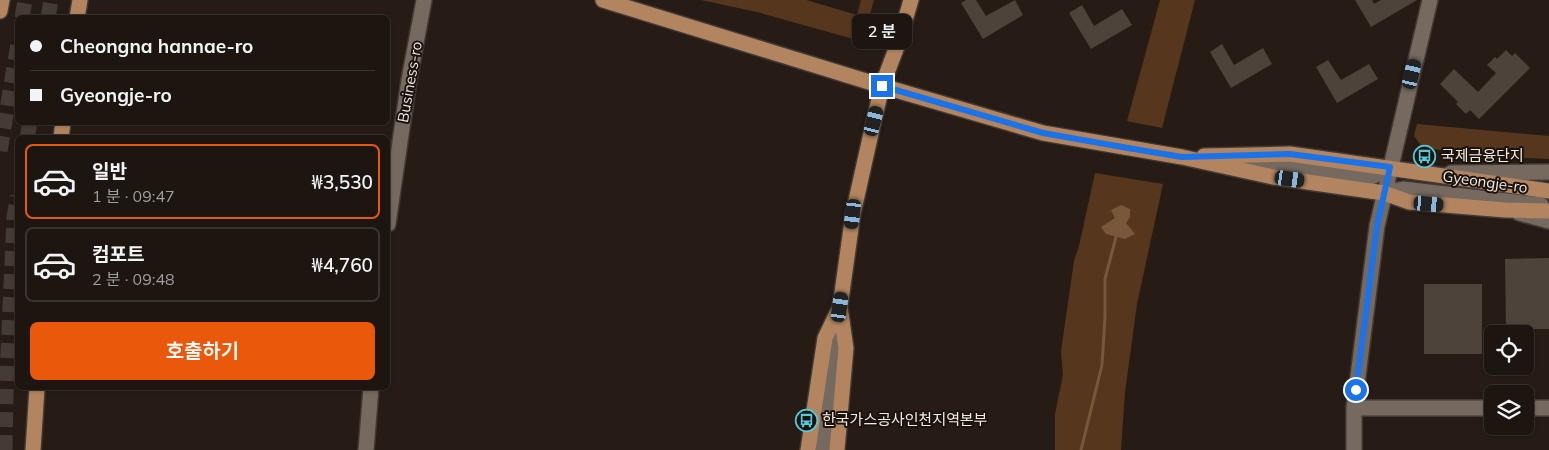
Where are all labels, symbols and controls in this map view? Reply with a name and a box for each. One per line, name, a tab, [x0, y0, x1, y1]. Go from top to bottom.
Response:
callout: 2 분	[852, 13, 912, 48]
text: 2 분	[868, 21, 896, 41]
text: Cheongna hannae-ro	[60, 34, 253, 58]
street label: Business-ro	[393, 40, 426, 124]
car	[1401, 58, 1422, 90]
route end	[871, 75, 893, 97]
text: Gyeongje-ro	[60, 83, 172, 107]
car	[863, 105, 884, 137]
bus stop icon: 국제금융단지	[1413, 144, 1437, 168]
place label: 국제금융단지	[1441, 146, 1524, 165]
icon: car	[32, 159, 77, 204]
text: 일반	[92, 159, 127, 183]
street label: Gyeongje-ro	[1441, 166, 1529, 197]
car	[1274, 169, 1305, 189]
text: ₩3,530	[311, 170, 373, 194]
text: 1 분 · 09:47	[92, 186, 175, 206]
car	[1413, 195, 1444, 213]
car	[843, 198, 862, 230]
icon: car	[32, 242, 77, 287]
text: 컴포트	[92, 242, 144, 266]
text: ₩4,760	[311, 253, 373, 277]
text: 2 분 · 09:48	[92, 269, 175, 289]
car	[830, 291, 849, 323]
button: 호출하기	[30, 322, 375, 380]
map controls	[1484, 325, 1534, 435]
button: locate	[1484, 325, 1534, 375]
route start	[1345, 379, 1367, 401]
button: layers	[1484, 385, 1534, 435]
bus stop icon: 한국가스공사인천지역본부	[794, 408, 818, 432]
place label: 한국가스공사인천지역본부	[822, 410, 988, 429]

